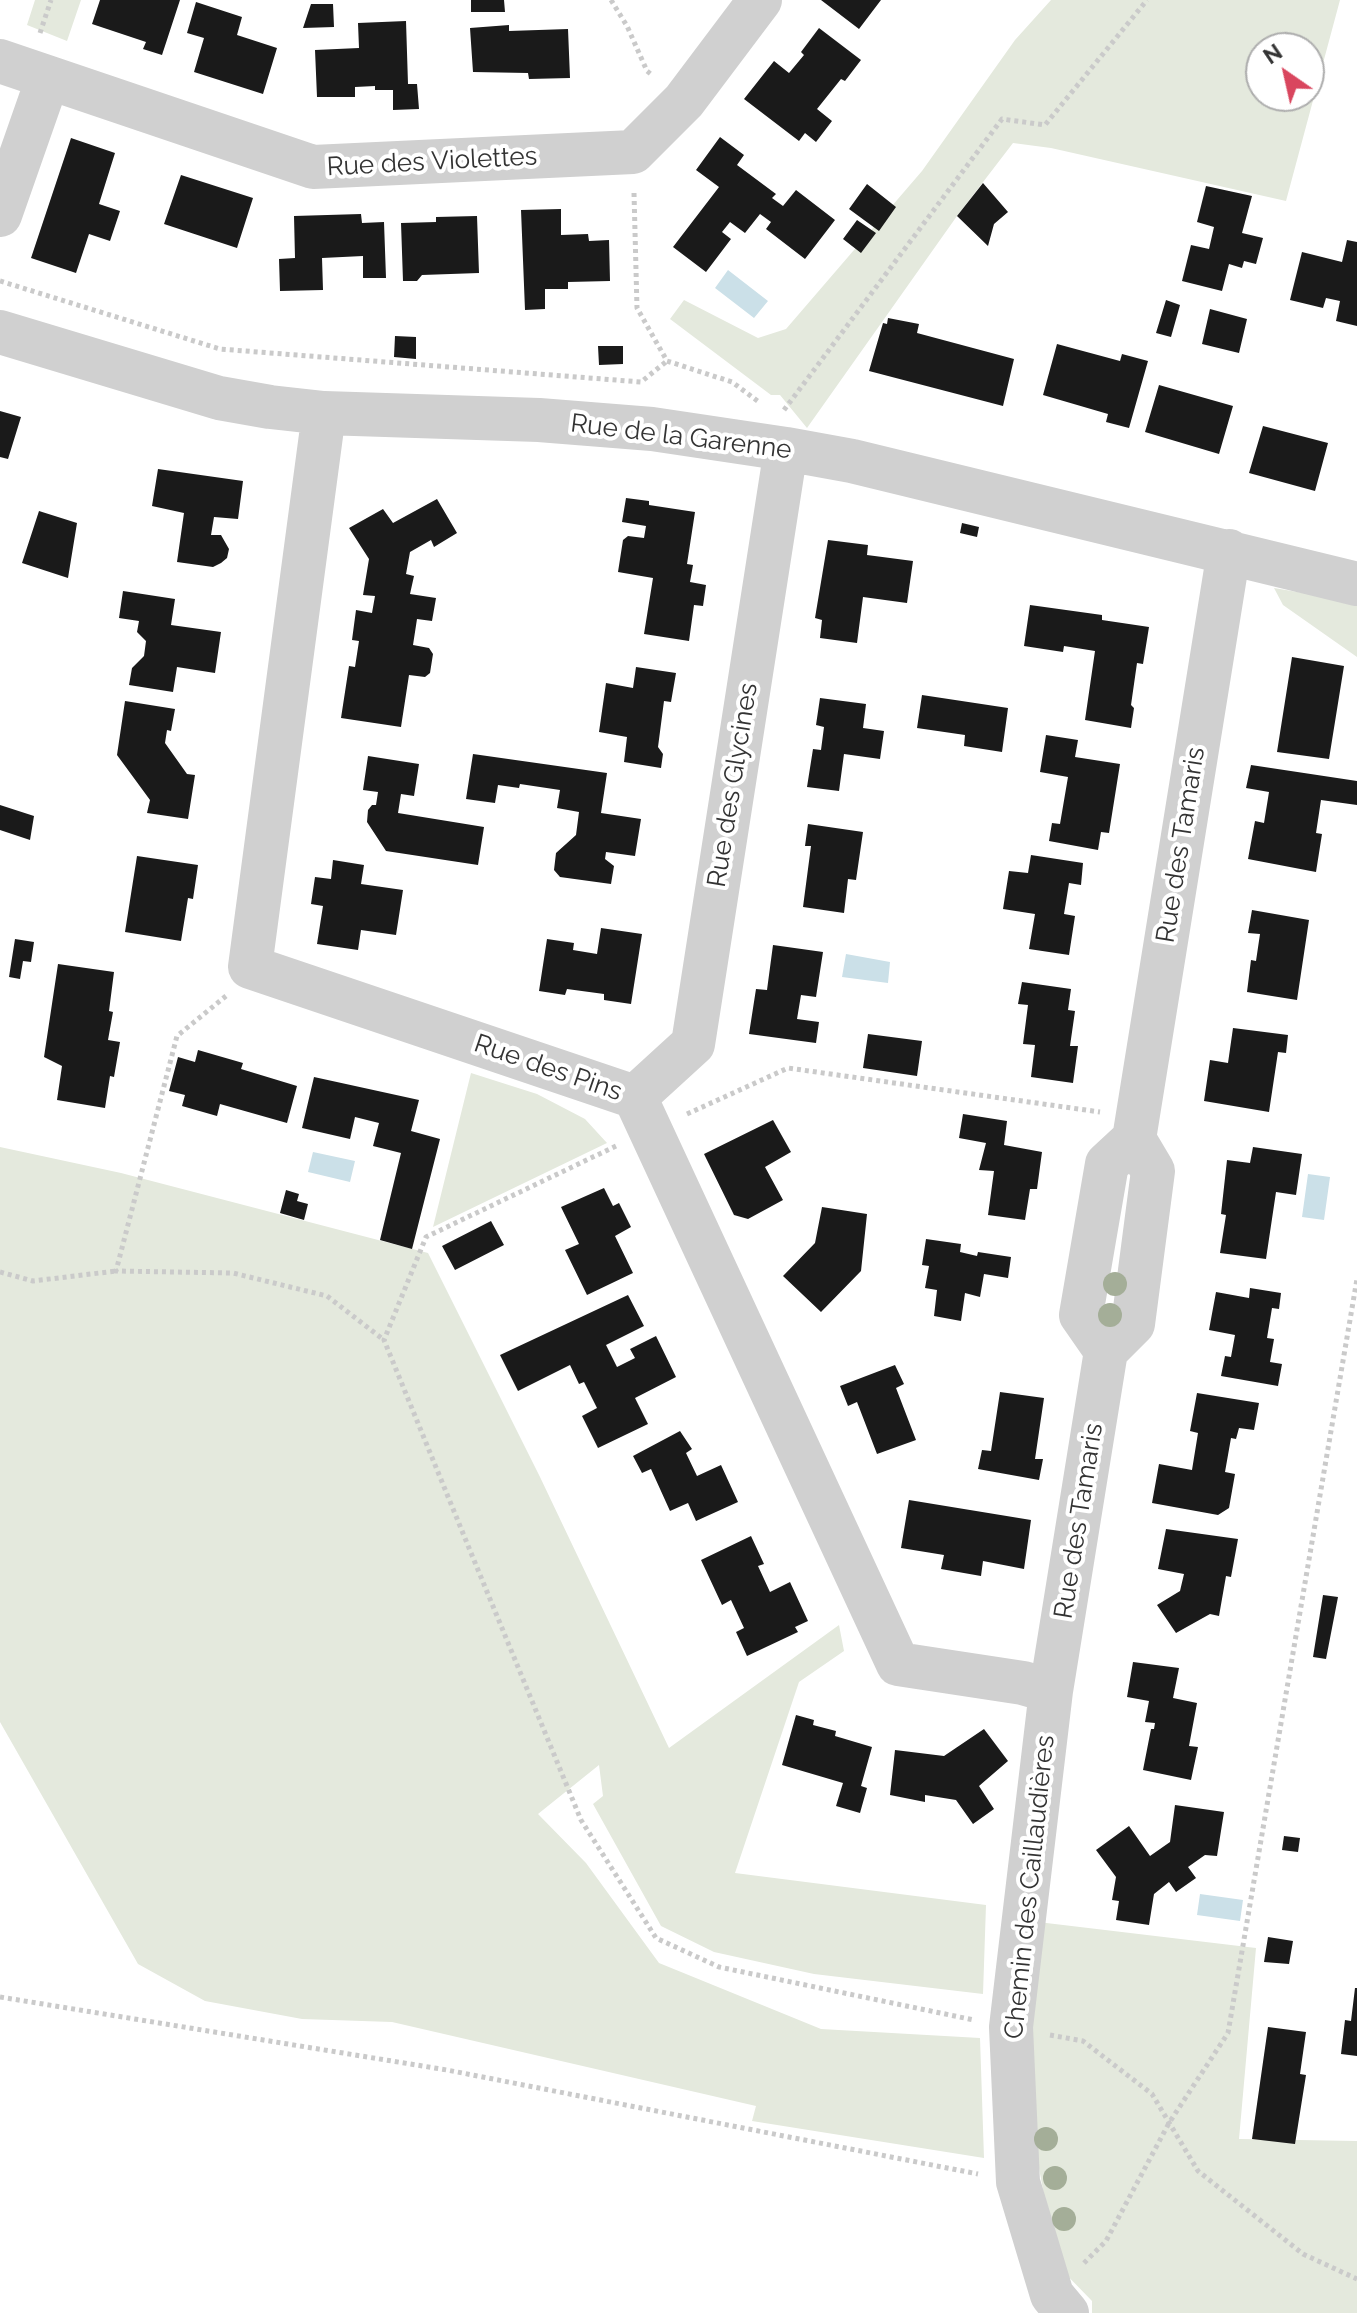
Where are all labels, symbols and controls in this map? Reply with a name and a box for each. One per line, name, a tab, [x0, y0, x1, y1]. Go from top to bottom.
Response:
north arrow	[1245, 32, 1325, 112]
text: N	[1258, 38, 1287, 69]
street label: Rue des Violettes	[326, 141, 538, 183]
street label: Rue de la Garenne	[569, 408, 793, 466]
street label: Rue des Glycines	[701, 681, 765, 889]
street label: Rue des Tamaris	[1150, 745, 1212, 945]
street label: Rue des Pins	[470, 1028, 626, 1108]
street label: Rue des Tamaris	[1048, 1421, 1110, 1621]
street label: Chemin des Caillaudières	[999, 1734, 1061, 2040]

